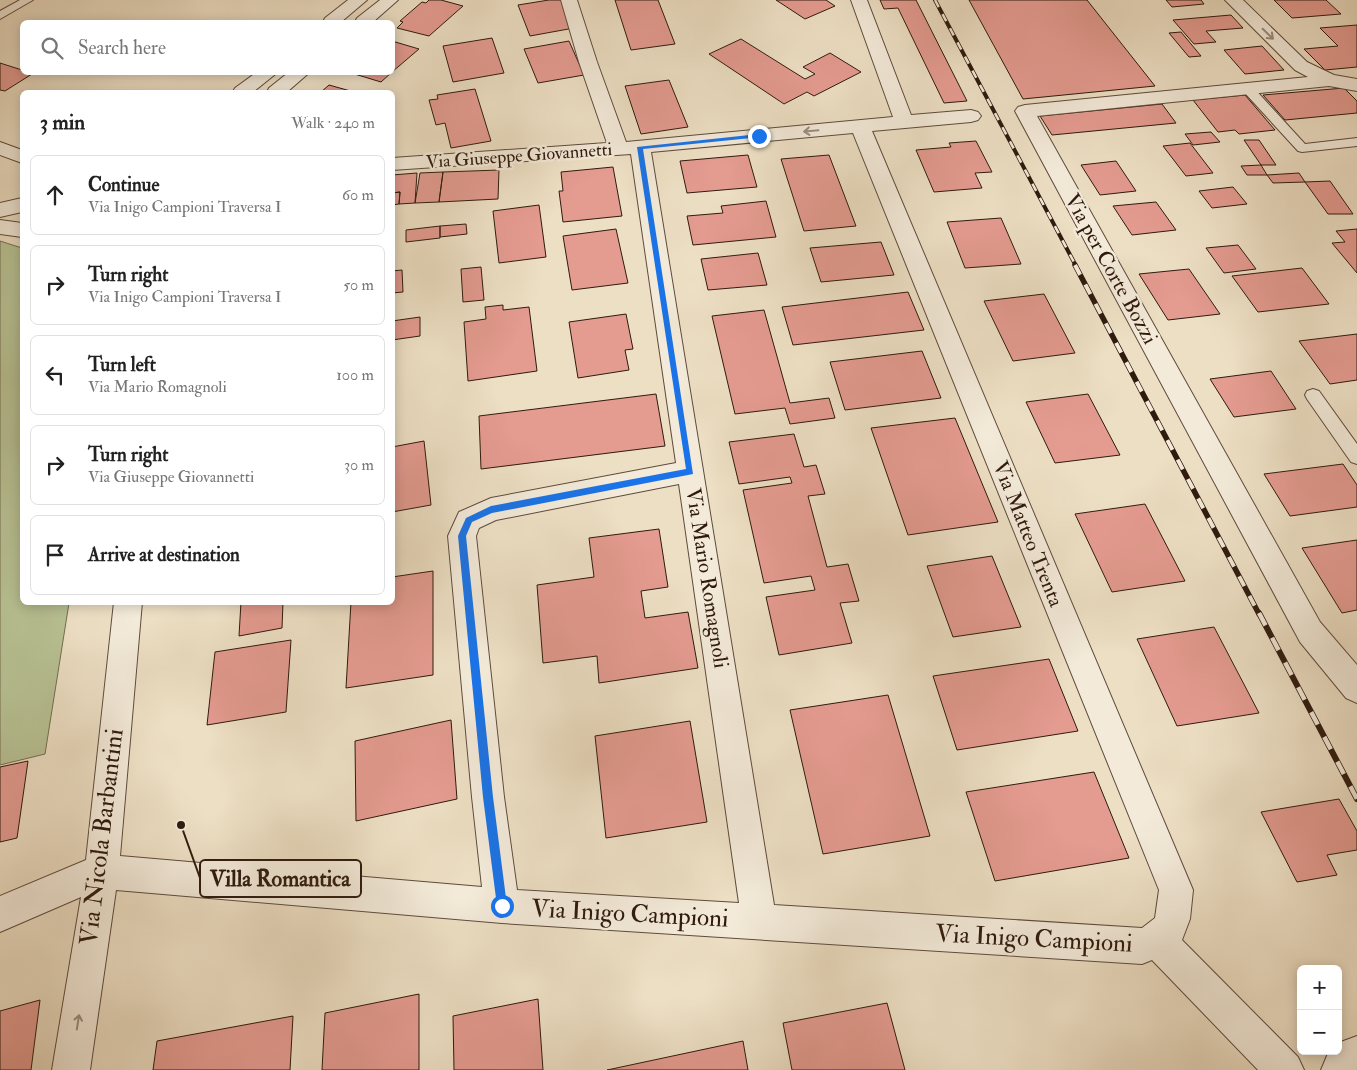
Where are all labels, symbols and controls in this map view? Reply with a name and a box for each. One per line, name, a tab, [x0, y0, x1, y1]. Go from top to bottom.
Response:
search box	[20, 20, 395, 75]
one-way arrow	[1262, 28, 1274, 40]
icon: search	[38, 34, 66, 62]
text: Search here	[78, 36, 166, 60]
text: 3 min	[40, 109, 85, 136]
text: Walk · 240 m	[291, 113, 375, 133]
route end	[748, 125, 771, 148]
one-way arrow	[803, 126, 819, 136]
street label: Via Giuseppe Giovannetti	[425, 138, 613, 174]
text: Continue	[88, 173, 159, 197]
icon: ahead	[41, 181, 69, 209]
text: 60 m	[342, 185, 374, 205]
street label: Via per Corte Bozzi	[1058, 189, 1164, 349]
text: Via Inigo Campioni Traversa I	[88, 197, 281, 217]
text: Turn right	[88, 263, 168, 287]
icon: right	[41, 271, 69, 299]
text: 50 m	[343, 275, 374, 295]
text: Via Inigo Campioni Traversa I	[88, 287, 281, 307]
text: Turn left	[88, 353, 156, 377]
icon: left	[41, 361, 69, 389]
text: 100 m	[336, 365, 374, 385]
text: Via Mario Romagnoli	[88, 377, 227, 397]
text: Turn right	[88, 443, 168, 467]
icon: right	[41, 451, 69, 479]
text: 30 m	[344, 455, 374, 475]
street label: Via Matteo Trenta	[986, 457, 1070, 611]
text: Via Giuseppe Giovannetti	[88, 467, 254, 487]
street label: Via Mario Romagnoli	[679, 486, 735, 670]
icon: arrive	[41, 541, 69, 569]
text: Arrive at destination	[88, 543, 240, 567]
street label: Via Nicola Barbantini	[73, 727, 131, 947]
callout: Villa Romantica	[200, 860, 361, 897]
text: Villa Romantica	[209, 865, 351, 893]
street label: Via Inigo Campioni	[531, 893, 730, 935]
route start	[491, 895, 514, 918]
street label: Via Inigo Campioni	[935, 918, 1134, 960]
map controls	[1297, 965, 1342, 1055]
button: +	[1297, 965, 1342, 1010]
button: −	[1297, 1010, 1342, 1055]
one-way arrow	[73, 1014, 83, 1030]

